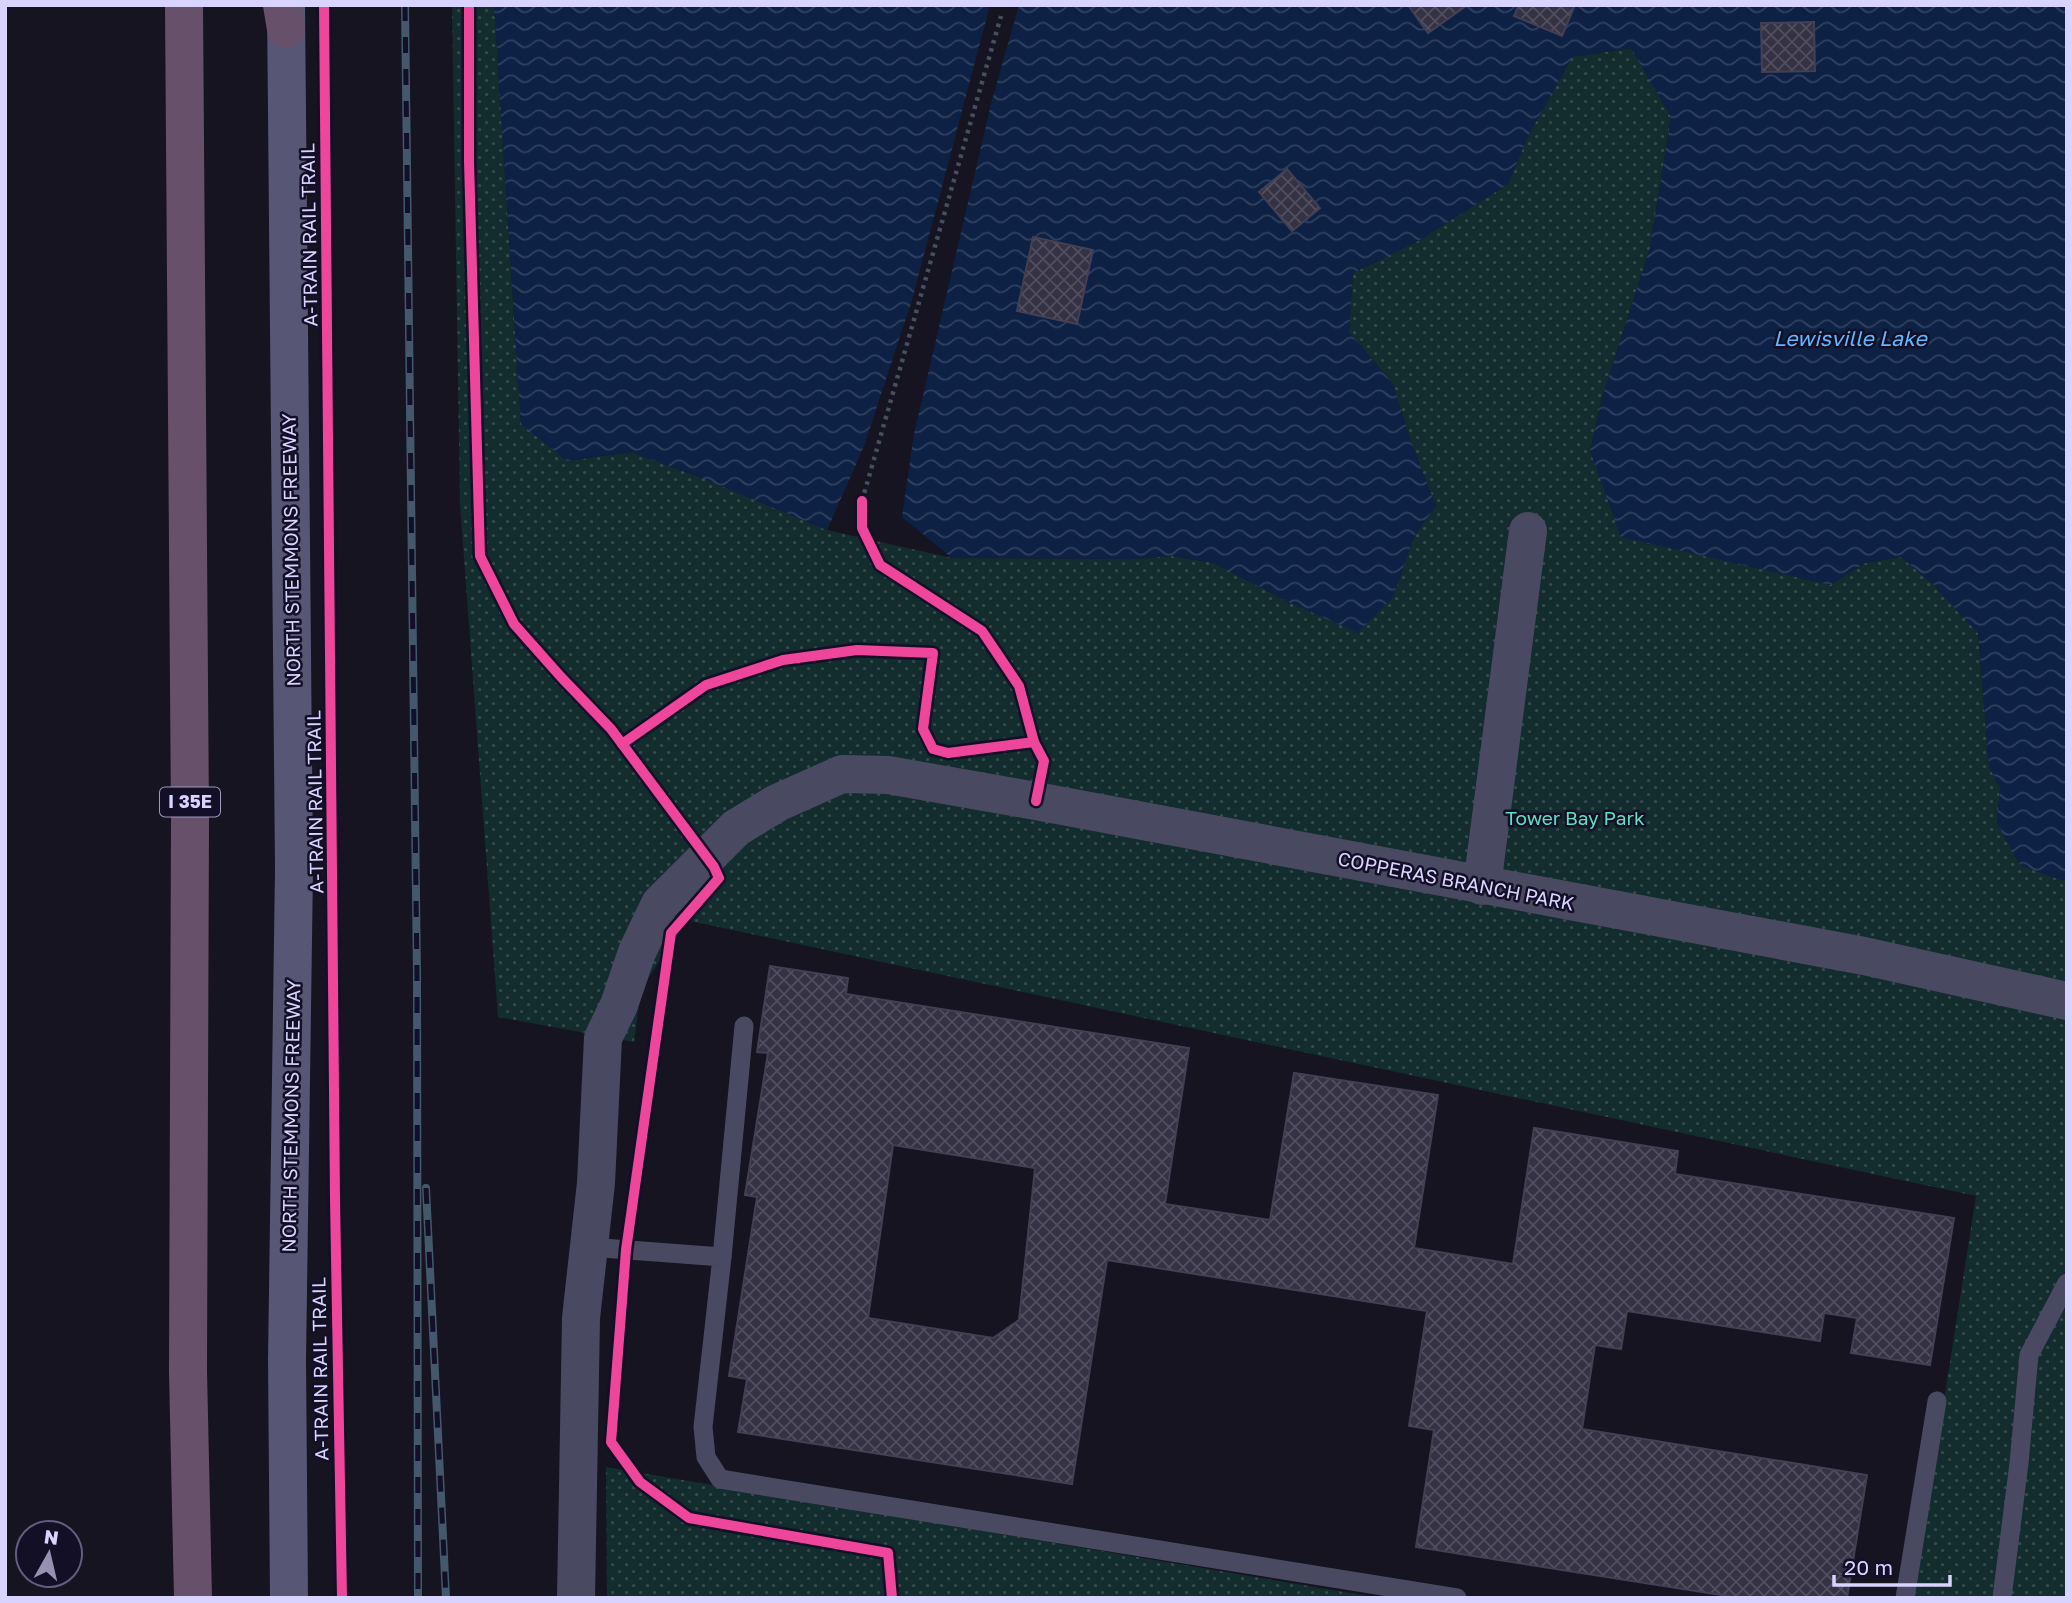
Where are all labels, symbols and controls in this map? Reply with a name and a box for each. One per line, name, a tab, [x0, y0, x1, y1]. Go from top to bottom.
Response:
street label: A-TRAIN RAIL TRAIL	[295, 143, 322, 327]
water label: Lewisville Lake	[1773, 325, 1928, 351]
street label: NORTH STEMMONS FREEWAY	[277, 413, 304, 687]
street label: A-TRAIN RAIL TRAIL	[301, 710, 328, 894]
road number: I 35E	[160, 788, 220, 816]
park label: Tower Bay Park	[1505, 806, 1645, 829]
street label: COPPERAS BRANCH PARK	[1336, 846, 1576, 915]
street label: NORTH STEMMONS FREEWAY	[277, 979, 304, 1253]
street label: A-TRAIN RAIL TRAIL	[306, 1277, 333, 1461]
north arrow	[14, 1519, 84, 1589]
text: N	[43, 1524, 60, 1549]
scale bar	[1834, 1544, 1950, 1588]
text: 20 m	[1844, 1554, 1893, 1580]

